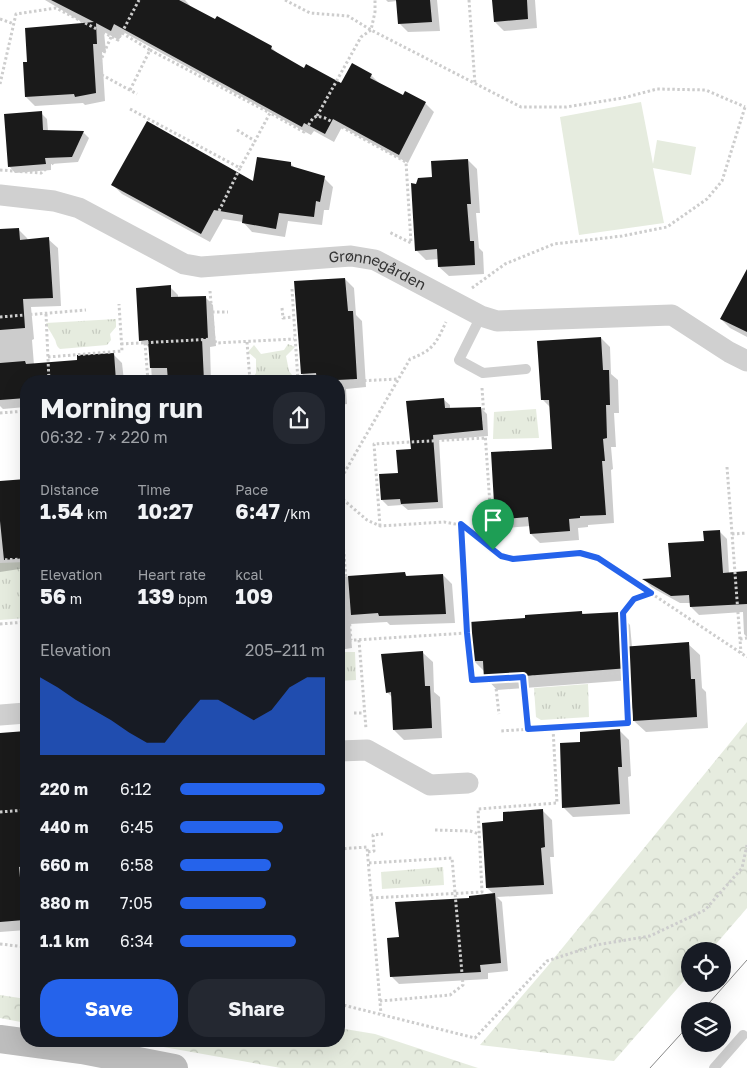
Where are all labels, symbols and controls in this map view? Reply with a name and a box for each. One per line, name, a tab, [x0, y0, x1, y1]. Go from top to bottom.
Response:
street label: Grønnegården	[328, 246, 429, 293]
text: Morning run	[40, 391, 203, 424]
button: share	[273, 392, 325, 444]
text: 06:32 · 7 × 220 m	[40, 427, 168, 447]
text: Distance	[40, 481, 99, 498]
text: Time	[138, 481, 171, 498]
text: Pace	[235, 481, 268, 498]
text: 1.54	[40, 498, 83, 524]
text: 10:27	[138, 498, 193, 524]
text: 6:47	[235, 498, 280, 524]
pin	[472, 499, 514, 550]
text: km	[83, 505, 107, 522]
text: /km	[280, 505, 310, 522]
icon: arrive	[479, 506, 507, 534]
text: Elevation	[40, 566, 102, 583]
text: Heart rate	[138, 566, 206, 583]
text: kcal	[235, 566, 263, 583]
text: 56	[40, 583, 66, 609]
text: 139	[138, 583, 175, 609]
text: 109	[235, 583, 273, 609]
text: m	[66, 590, 82, 607]
text: bpm	[175, 590, 208, 607]
text: Elevation	[40, 640, 111, 660]
text: 205–211 m	[245, 640, 325, 660]
text: 220 m	[40, 779, 88, 799]
text: 6:12	[120, 779, 152, 799]
text: 440 m	[40, 817, 88, 837]
text: 6:45	[120, 817, 154, 837]
text: 660 m	[40, 855, 89, 875]
text: 6:58	[120, 855, 154, 875]
text: 880 m	[40, 893, 89, 913]
text: 7:05	[120, 893, 152, 913]
text: 1.1 km	[40, 931, 89, 951]
text: 6:34	[120, 931, 154, 951]
map controls	[681, 942, 731, 1052]
button: locate	[681, 942, 731, 992]
button: Save	[40, 979, 178, 1037]
button: Share	[188, 979, 325, 1037]
button: layers	[681, 1002, 731, 1052]

